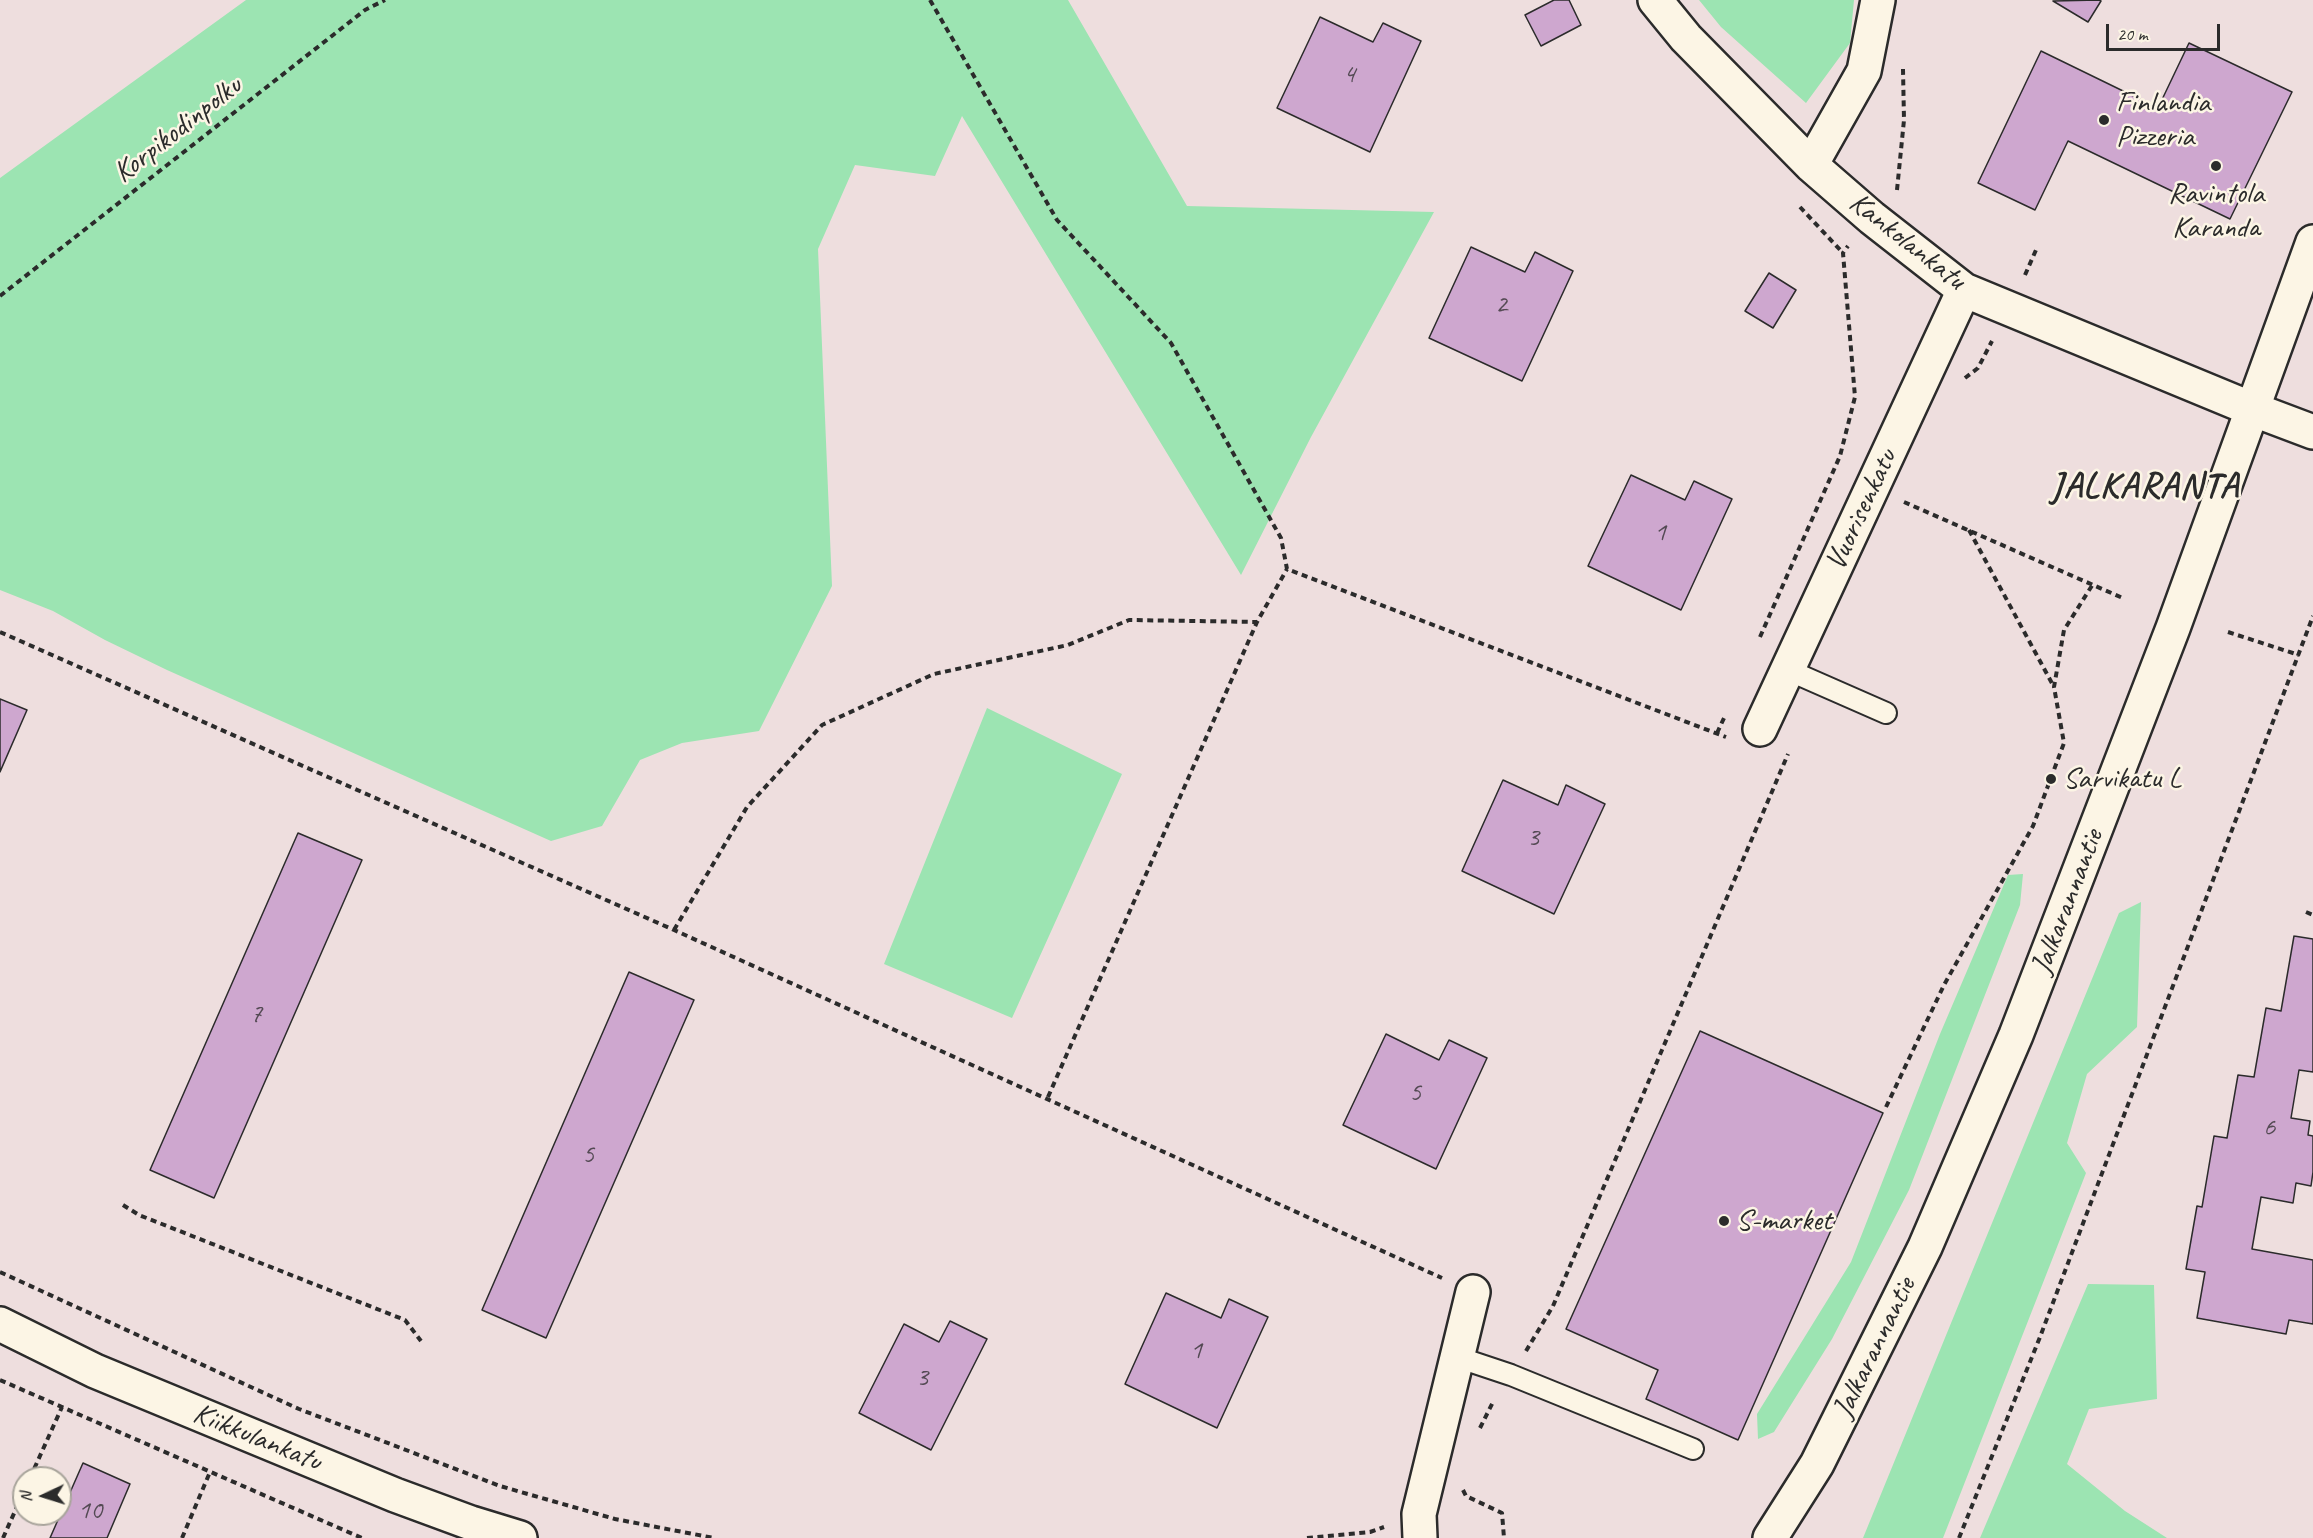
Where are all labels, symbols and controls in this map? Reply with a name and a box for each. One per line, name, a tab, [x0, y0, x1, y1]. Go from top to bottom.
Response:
scale bar	[2109, 12, 2223, 50]
text: 20 m	[2117, 23, 2148, 45]
house number: 4	[1343, 59, 1355, 91]
street label: Korpikodinpolku	[107, 69, 249, 191]
place label: Finlandia Pizzeria	[2116, 85, 2210, 156]
marker: Finlandia Pizzeria	[2097, 113, 2111, 127]
marker: Ravintola Karanda	[2209, 159, 2223, 173]
place label: Ravintola Karanda	[2168, 176, 2264, 246]
street label: Kankolankatu	[1842, 185, 1972, 299]
house number: 2	[1495, 289, 1507, 321]
street label: Vuorisenkatu	[1818, 444, 1906, 576]
district label: JALKARANTA	[2051, 466, 2239, 510]
house number: 1	[1654, 517, 1666, 549]
place label: Sarvikatu L	[2063, 761, 2181, 797]
marker: Sarvikatu L	[2044, 772, 2058, 786]
house number: 3	[1527, 822, 1539, 854]
street label: Jalkarannantie	[2024, 825, 2112, 979]
house number: 7	[250, 999, 262, 1031]
house number: 5	[1409, 1077, 1421, 1109]
house number: 6	[2263, 1112, 2275, 1144]
house number: 5	[582, 1139, 594, 1171]
place label: S-market	[1736, 1203, 1832, 1239]
marker: S-market	[1717, 1214, 1731, 1228]
street label: Jalkarannantie	[1825, 1272, 1925, 1424]
house number: 1	[1190, 1335, 1202, 1367]
house number: 3	[916, 1362, 928, 1394]
street label: Kiikkulankatu	[188, 1396, 326, 1480]
north arrow	[12, 1466, 72, 1526]
text: N	[16, 1491, 36, 1503]
house number: 10	[78, 1495, 102, 1527]

